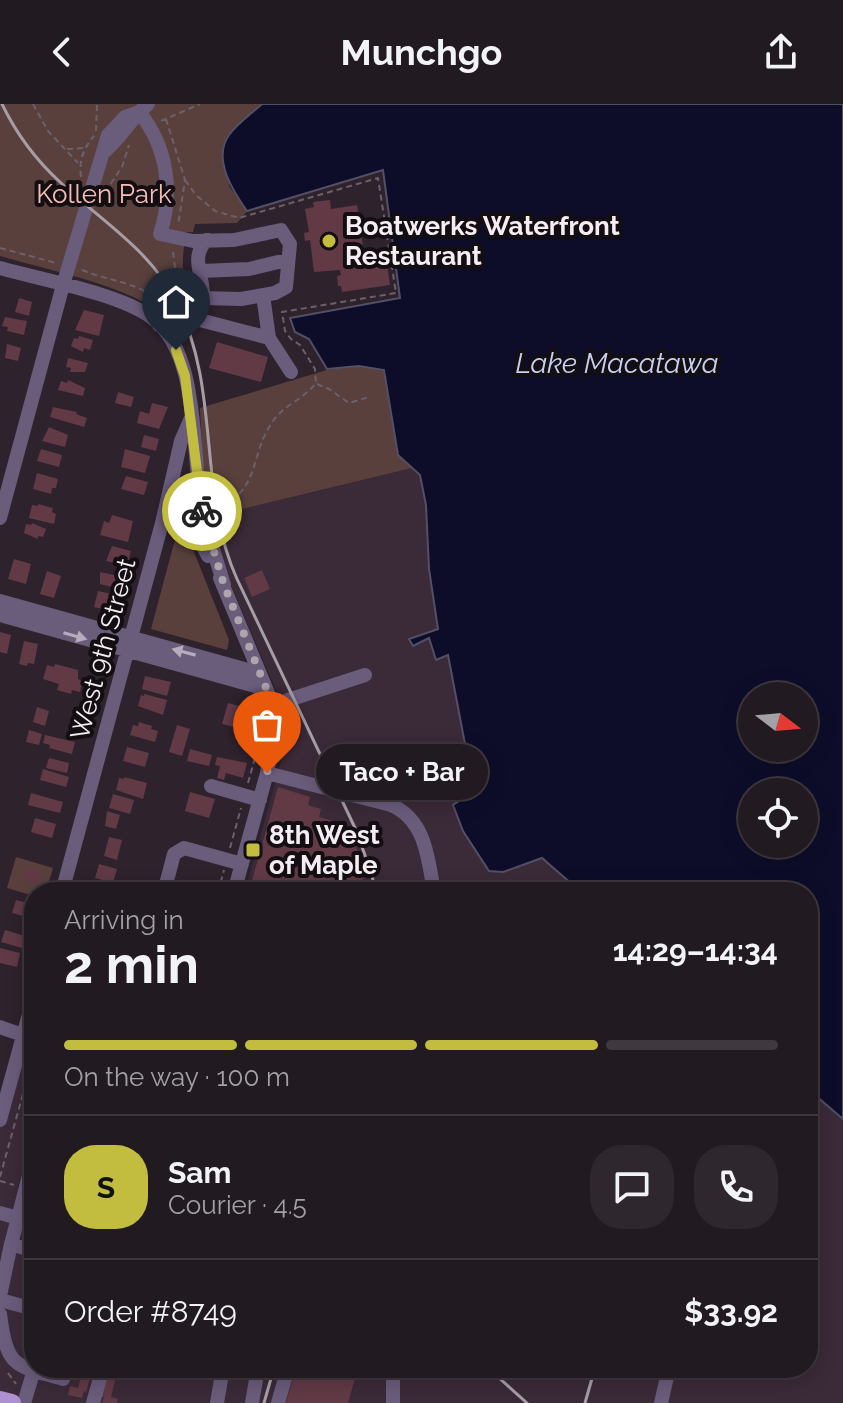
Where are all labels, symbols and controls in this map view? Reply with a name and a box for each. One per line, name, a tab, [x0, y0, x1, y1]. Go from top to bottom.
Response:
icon: back	[40, 30, 84, 74]
icon: share	[759, 30, 803, 74]
text: Munchgo	[341, 31, 502, 73]
park label: Kollen Park	[36, 179, 172, 209]
place label: Boatwerks Waterfront Restaurant	[345, 211, 620, 271]
marker: Boatwerks Waterfront Restaurant	[320, 232, 338, 250]
pin	[142, 268, 210, 350]
icon: home	[154, 280, 198, 324]
water label: Lake Macatawa	[515, 347, 719, 380]
courier	[162, 471, 242, 551]
icon: bike	[180, 489, 224, 533]
street label: West 9th Street	[64, 555, 142, 743]
one-way arrow	[64, 630, 88, 643]
one-way arrow	[172, 645, 196, 658]
north arrow	[738, 682, 818, 762]
map controls	[738, 682, 818, 858]
pin	[233, 691, 301, 773]
icon: bag	[245, 703, 289, 747]
callout: Taco + Bar	[315, 745, 487, 801]
text: Taco + Bar	[339, 757, 465, 787]
button: locate	[738, 778, 818, 858]
place label: 8th West of Maple	[269, 820, 380, 880]
marker: 8th West of Maple	[244, 841, 262, 859]
text: Arriving in	[64, 905, 184, 935]
text: 14:29–14:34	[613, 933, 778, 968]
text: 2 min	[64, 934, 199, 995]
text: On the way · 100 m	[64, 1062, 290, 1092]
button: chat	[590, 1145, 674, 1229]
button: phone	[694, 1145, 778, 1229]
text: Sam	[168, 1155, 231, 1190]
text: S	[97, 1170, 115, 1205]
text: Courier · 4.5	[168, 1190, 307, 1220]
text: Order #8749	[64, 1294, 237, 1329]
text: $33.92	[684, 1294, 778, 1329]

